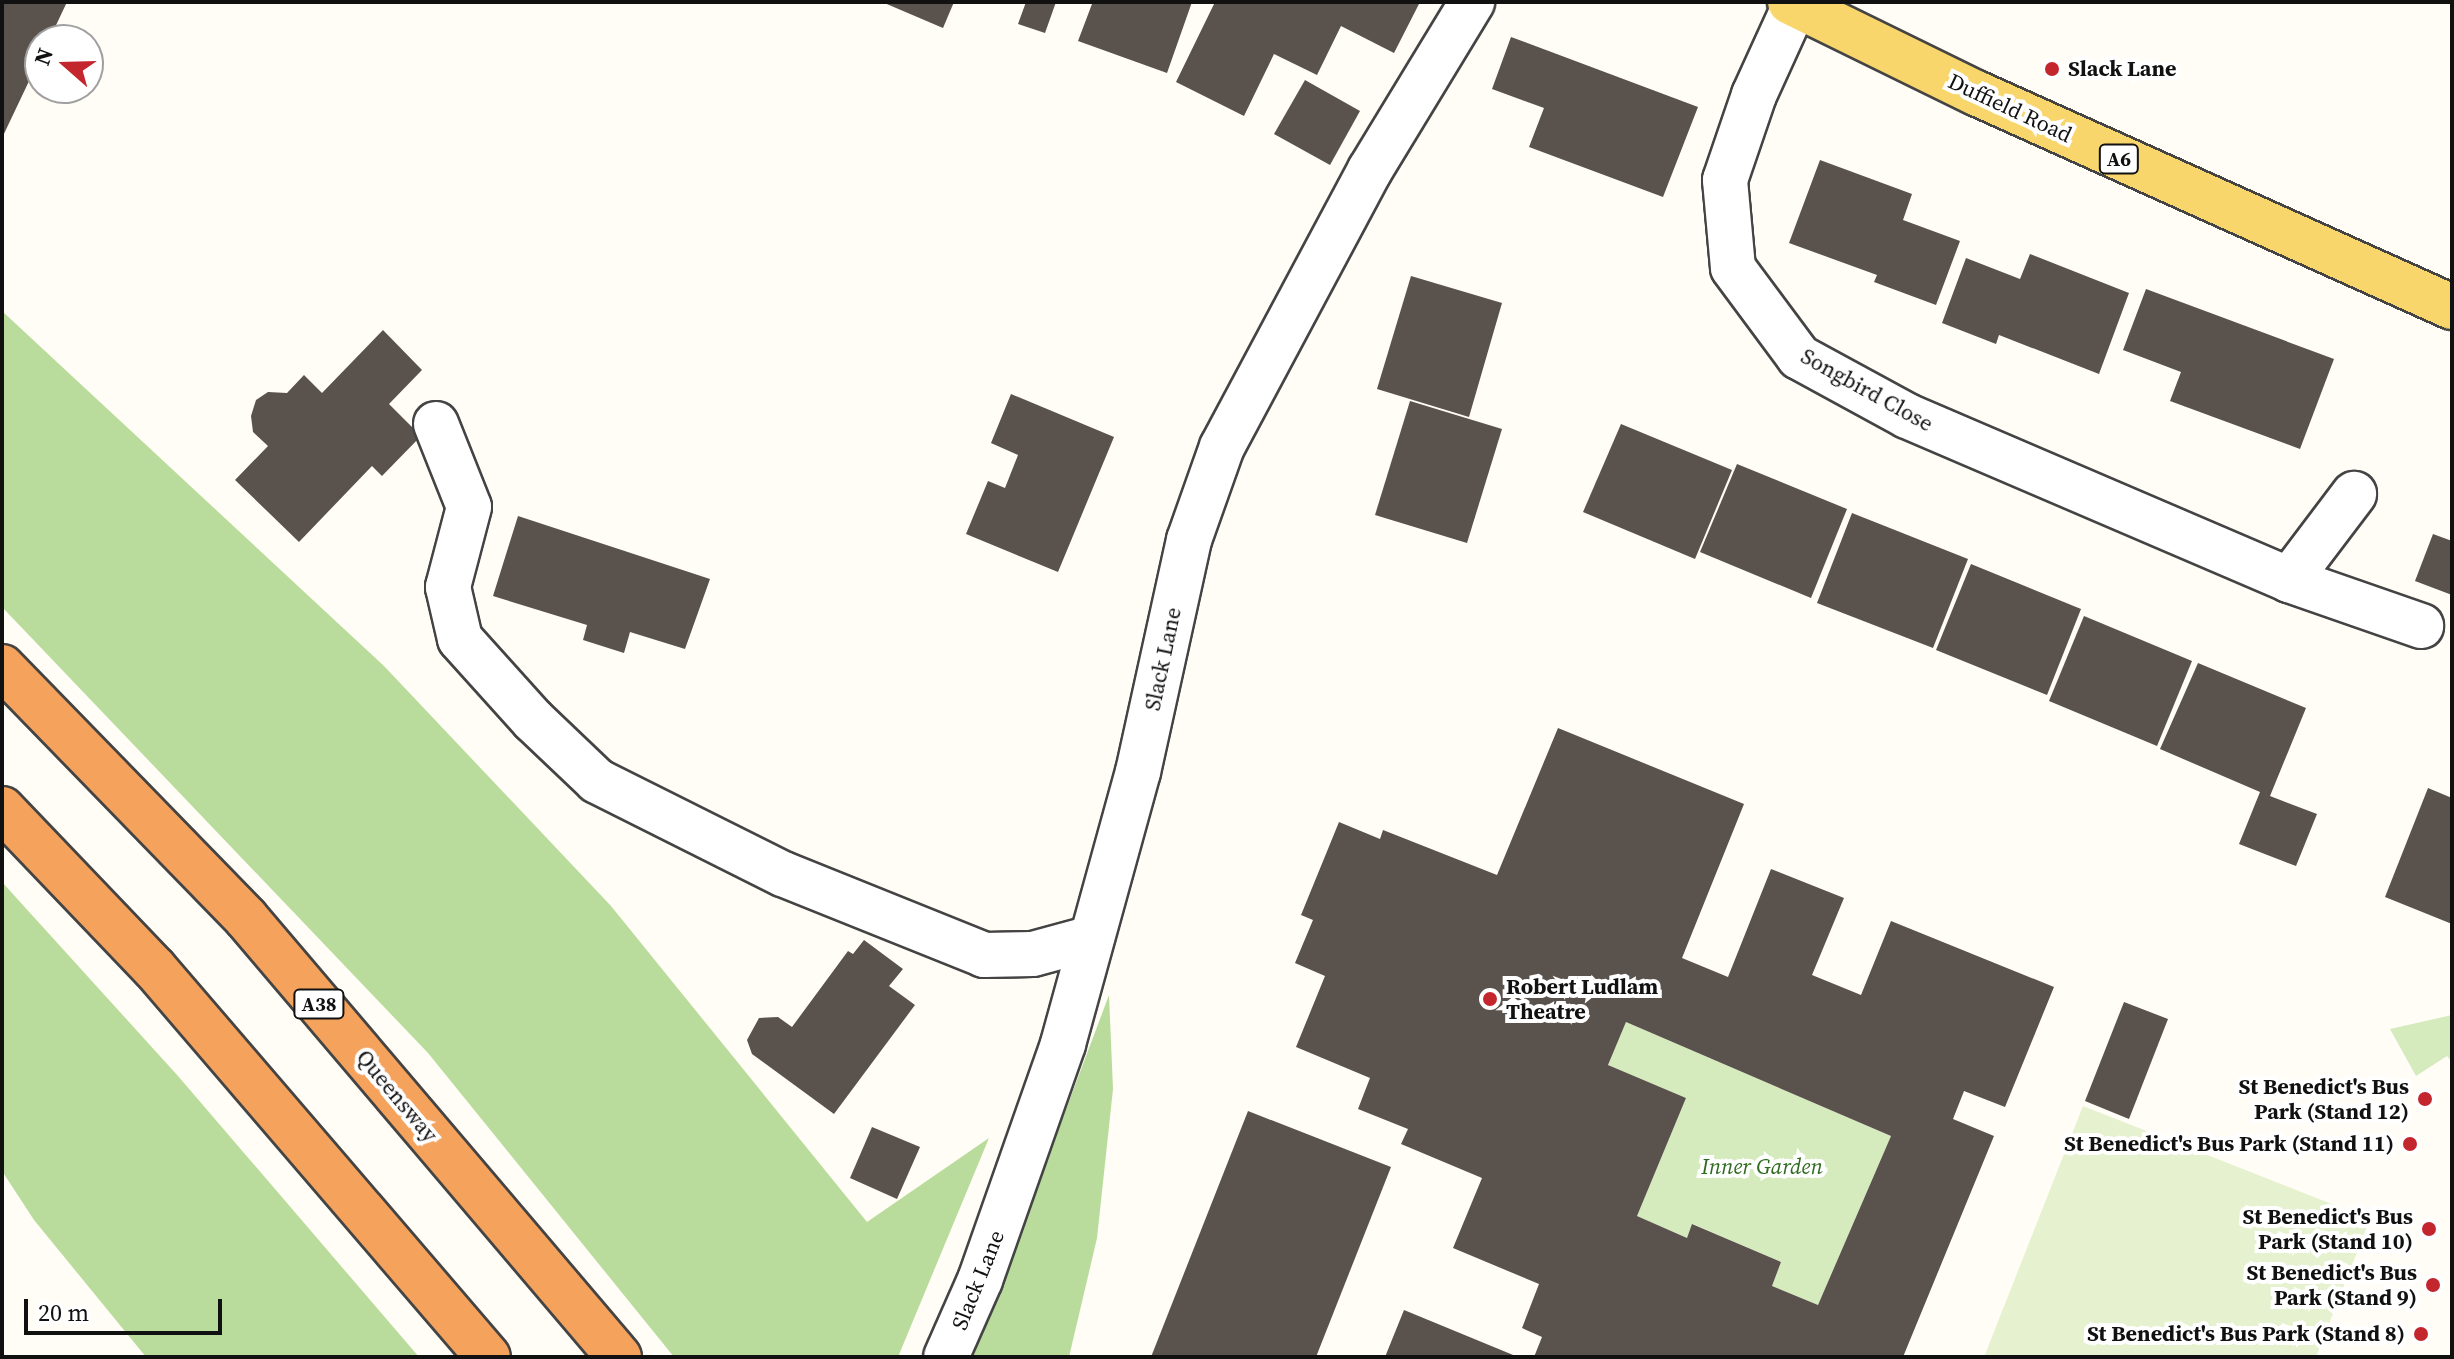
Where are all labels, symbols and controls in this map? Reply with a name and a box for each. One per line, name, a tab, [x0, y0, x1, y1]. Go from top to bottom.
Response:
north arrow	[24, 24, 104, 104]
text: N	[26, 44, 60, 69]
place label: Slack Lane	[2068, 56, 2176, 82]
marker: Slack Lane	[2043, 60, 2061, 78]
street label: Duffield Road	[1944, 68, 2076, 148]
road number: A6	[2097, 143, 2141, 175]
street label: Songbird Close	[1796, 343, 1938, 437]
street label: Slack Lane	[1139, 605, 1187, 713]
place label: Robert Ludlam Theatre	[1506, 973, 1658, 1024]
road number: A38	[293, 988, 345, 1020]
marker: Robert Ludlam Theatre	[1481, 990, 1499, 1008]
street label: Queensway	[351, 1045, 443, 1147]
place label: St Benedict's Bus Park (Stand 12)	[2239, 1073, 2409, 1124]
marker: St Benedict's Bus Park (Stand 12)	[2416, 1090, 2434, 1108]
place label: St Benedict's Bus Park (Stand 11)	[2064, 1131, 2394, 1157]
marker: St Benedict's Bus Park (Stand 11)	[2401, 1135, 2419, 1153]
park label: Inner Garden	[1701, 1154, 1823, 1180]
place label: St Benedict's Bus Park (Stand 10)	[2243, 1203, 2413, 1254]
marker: St Benedict's Bus Park (Stand 10)	[2420, 1220, 2438, 1238]
street label: Slack Lane	[946, 1226, 1010, 1334]
place label: St Benedict's Bus Park (Stand 9)	[2247, 1259, 2417, 1310]
marker: St Benedict's Bus Park (Stand 9)	[2424, 1276, 2442, 1294]
scale bar	[28, 1283, 226, 1333]
text: 20 m	[38, 1296, 89, 1329]
place label: St Benedict's Bus Park (Stand 8)	[2087, 1321, 2405, 1347]
marker: St Benedict's Bus Park (Stand 8)	[2412, 1325, 2430, 1343]

